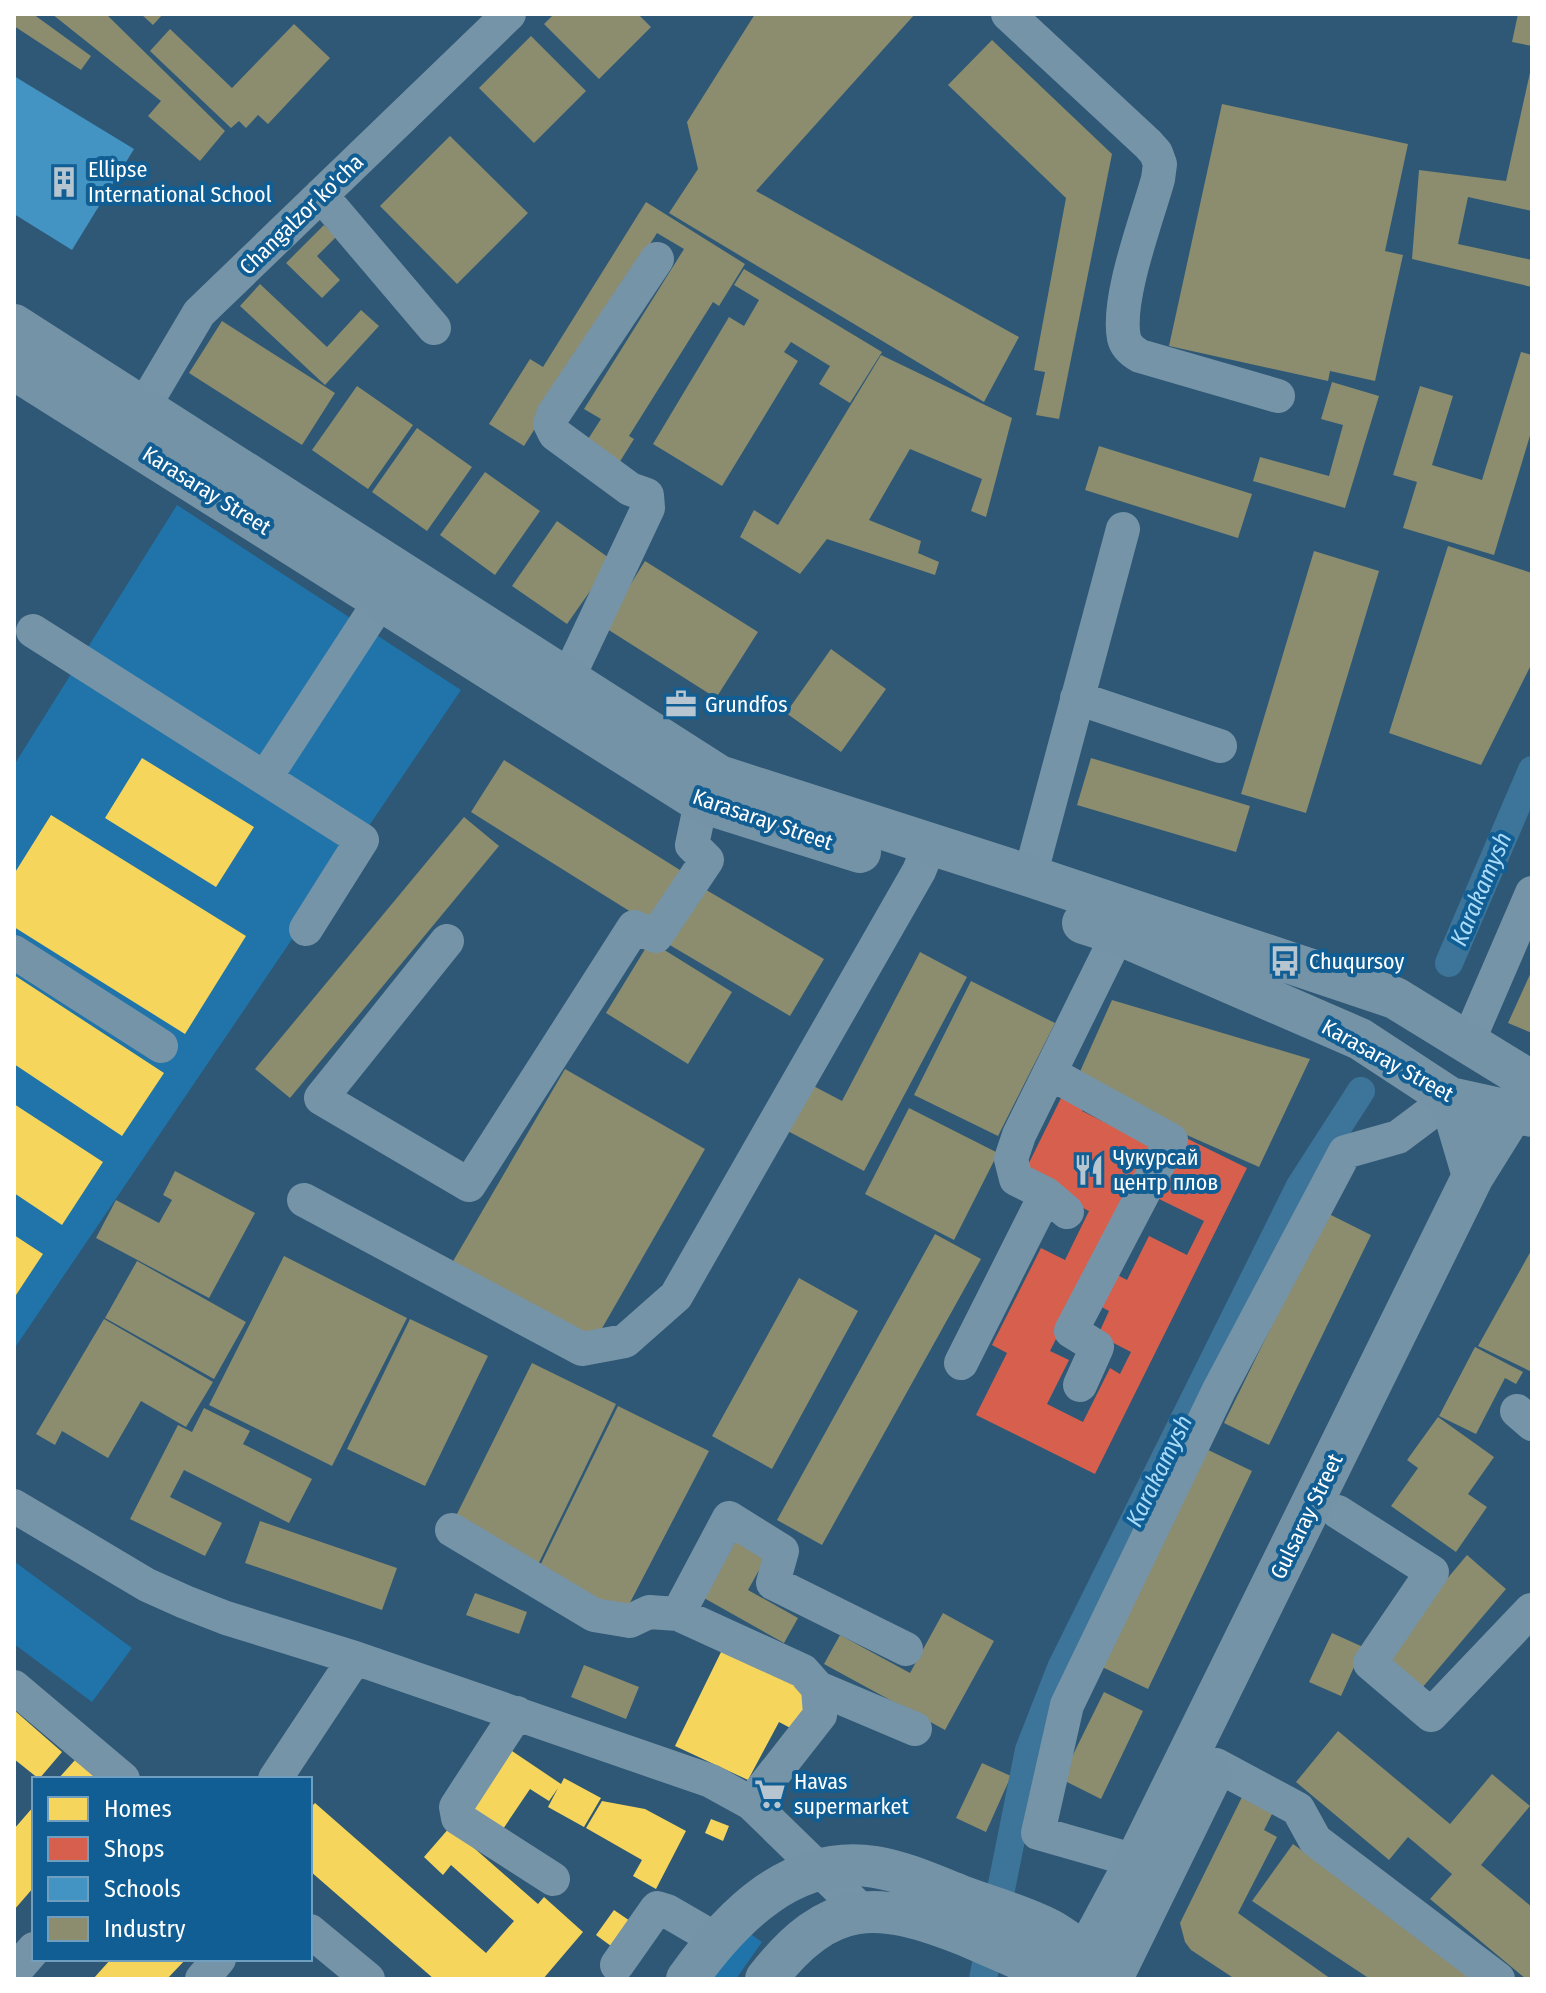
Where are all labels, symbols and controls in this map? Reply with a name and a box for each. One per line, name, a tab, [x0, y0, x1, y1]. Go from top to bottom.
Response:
street label: Changalzor ko'cha	[234, 148, 369, 280]
place label: Ellipse International School	[88, 156, 272, 208]
building icon: Ellipse International School	[47, 165, 81, 199]
street label: Karasaray Street	[137, 440, 277, 541]
office icon: Grundfos	[664, 687, 698, 721]
place label: Grundfos	[705, 691, 788, 718]
street label: Karasaray Street	[689, 783, 837, 856]
water label: Karakamysh	[1445, 828, 1517, 950]
bus stop icon: Chuqursoy	[1268, 944, 1302, 978]
place label: Chuqursoy	[1309, 948, 1405, 975]
street label: Karasaray Street	[1317, 1013, 1459, 1108]
place label: Чукурсай центр плов	[1113, 1144, 1218, 1196]
restaurant icon: Чукурсай центр плов	[1072, 1153, 1106, 1187]
water label: Karakamysh	[1120, 1411, 1198, 1531]
street label: Gulsaray Street	[1264, 1448, 1349, 1583]
place label: Havas supermarket	[794, 1768, 909, 1820]
legend	[32, 1777, 312, 1961]
supermarket icon: Havas supermarket	[753, 1777, 787, 1811]
text: Homes	[104, 1795, 172, 1823]
text: Shops	[104, 1835, 164, 1863]
text: Schools	[104, 1875, 181, 1903]
text: Industry	[104, 1915, 186, 1943]

